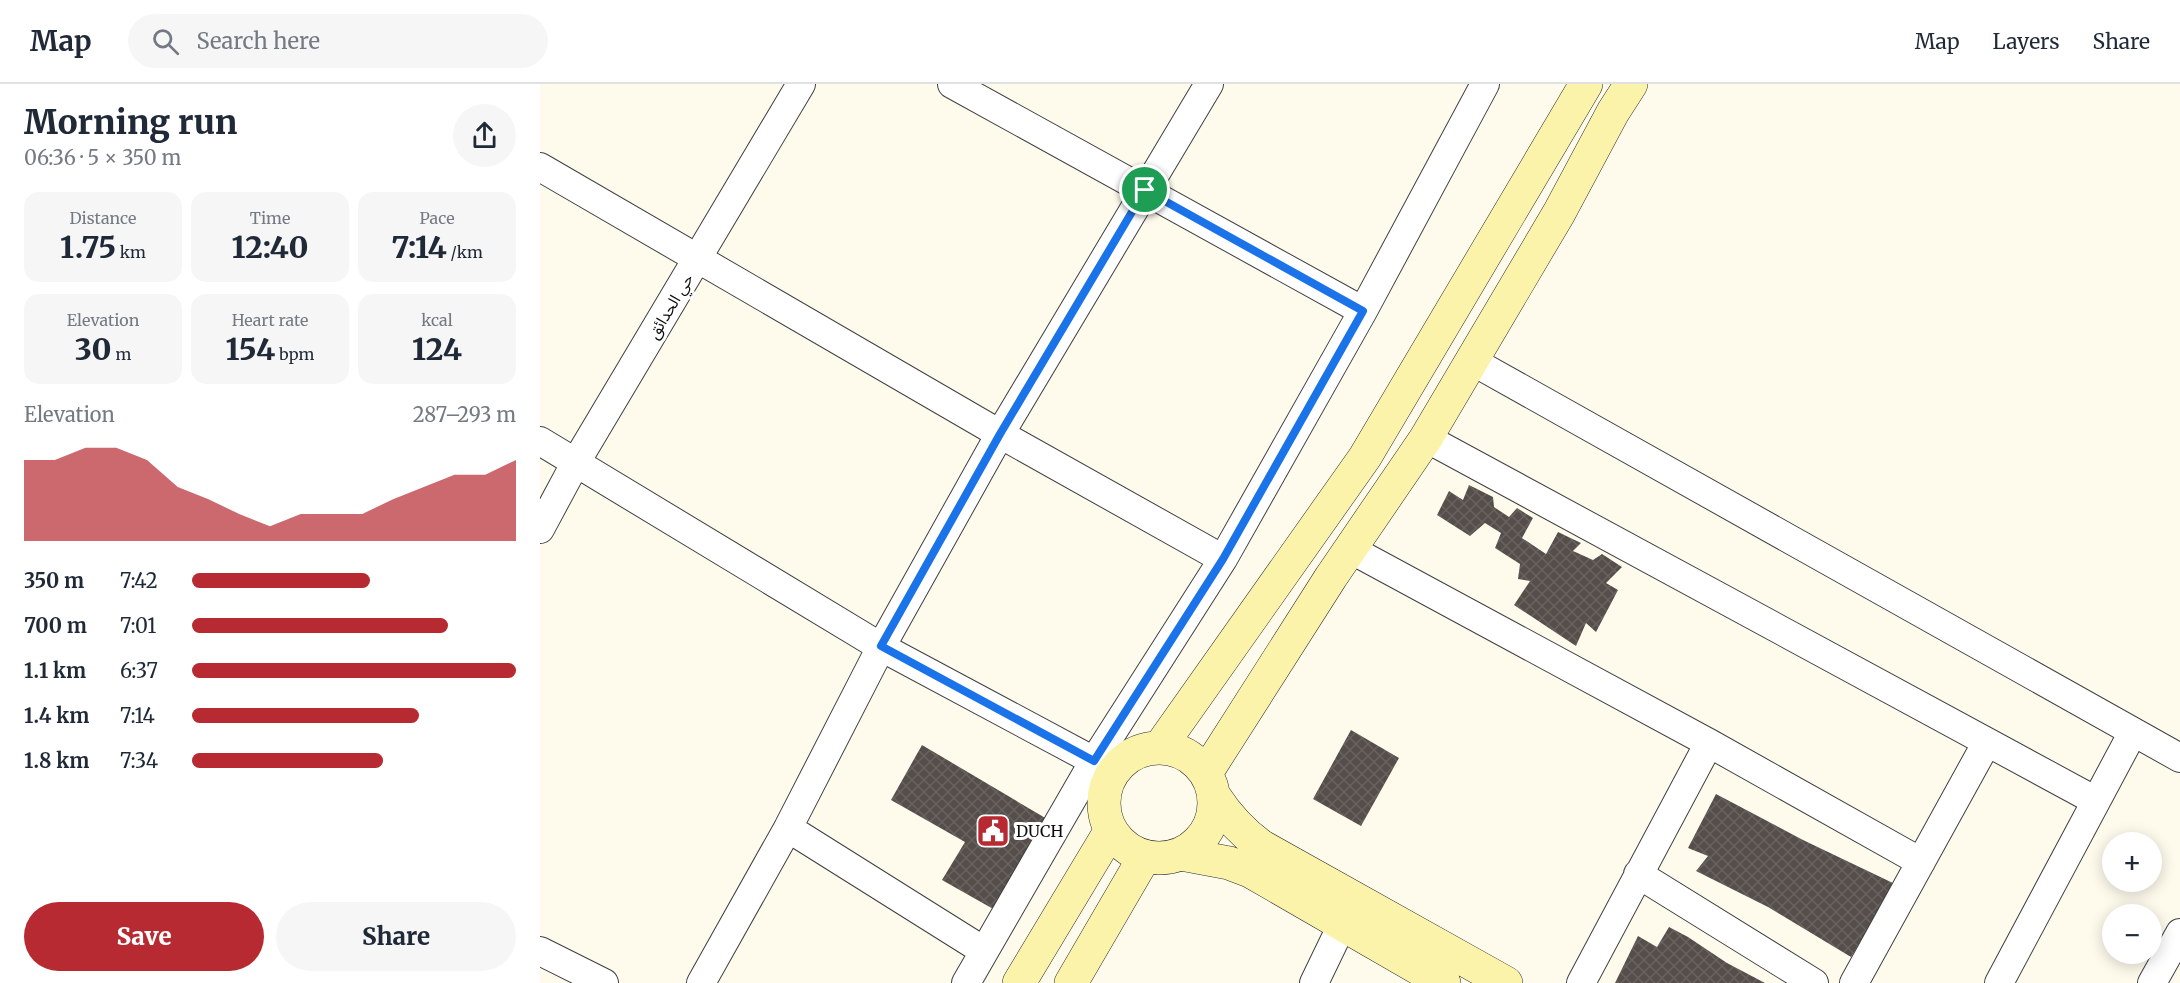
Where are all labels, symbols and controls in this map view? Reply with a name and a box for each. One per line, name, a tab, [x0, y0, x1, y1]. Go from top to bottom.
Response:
search box	[128, 14, 548, 68]
text: Map	[30, 23, 92, 59]
icon: search	[149, 25, 182, 58]
text: Search here	[197, 27, 320, 55]
text: Map	[1915, 28, 1960, 55]
text: Layers	[1993, 28, 2060, 55]
text: Share	[2093, 28, 2150, 55]
text: Morning run	[24, 102, 237, 143]
button: share	[453, 104, 516, 167]
text: 06:36 · 5 × 350 m	[24, 145, 181, 170]
pin	[1119, 164, 1170, 215]
icon: arrive	[1128, 173, 1161, 206]
text: Distance	[70, 208, 136, 228]
text: Time	[250, 208, 290, 228]
text: Pace	[420, 208, 455, 228]
text: 1.75	[60, 228, 116, 266]
text: 12:40	[232, 228, 308, 266]
text: 7:14	[391, 228, 447, 266]
text: km	[116, 242, 146, 262]
text: /km	[447, 242, 483, 262]
street label: حي الحدائق	[643, 270, 700, 344]
text: Elevation	[67, 310, 139, 330]
text: Heart rate	[232, 310, 308, 330]
text: kcal	[421, 310, 453, 330]
text: 30	[75, 330, 112, 368]
text: 154	[226, 330, 275, 368]
text: 124	[412, 330, 462, 368]
text: m	[112, 344, 131, 364]
text: bpm	[275, 344, 314, 364]
text: Elevation	[24, 402, 115, 427]
text: 287–293 m	[413, 402, 516, 427]
text: 350 m	[24, 568, 84, 593]
text: 7:42	[120, 568, 158, 593]
text: 700 m	[24, 613, 87, 638]
text: 7:01	[120, 613, 156, 638]
text: 1.1 km	[24, 658, 86, 683]
text: 6:37	[120, 658, 158, 683]
text: 1.4 km	[24, 703, 89, 728]
text: 7:14	[120, 703, 155, 728]
text: 1.8 km	[24, 748, 89, 773]
text: 7:34	[120, 748, 158, 773]
public building icon: DUCH	[975, 813, 1011, 849]
place label: DUCH	[1016, 821, 1063, 841]
map controls	[2102, 832, 2162, 964]
button: +	[2102, 832, 2162, 892]
button: Save	[24, 902, 264, 971]
button: Share	[276, 902, 516, 971]
button: −	[2102, 904, 2162, 964]

